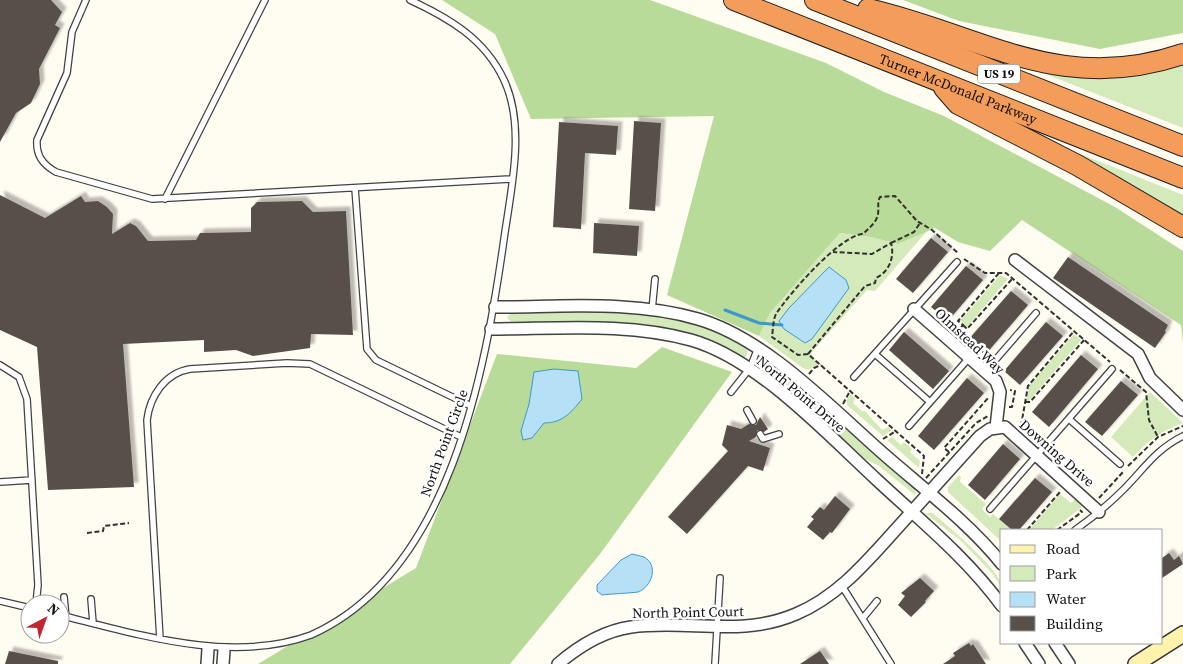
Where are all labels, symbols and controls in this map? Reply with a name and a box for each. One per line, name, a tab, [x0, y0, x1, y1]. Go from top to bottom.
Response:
street label: Turner McDonald Parkway	[876, 49, 1041, 129]
road number: US 19	[978, 64, 1020, 84]
street label: Olmstead Way	[931, 303, 1010, 379]
street label: North Point Drive	[752, 351, 850, 437]
street label: North Point Circle	[415, 386, 473, 500]
street label: Downing Drive	[1015, 415, 1099, 491]
legend	[1000, 529, 1163, 644]
text: Road	[1046, 538, 1080, 559]
text: Park	[1046, 563, 1078, 584]
text: Water	[1046, 588, 1087, 609]
north arrow	[20, 594, 70, 644]
text: N	[43, 598, 64, 620]
street label: North Point Court	[632, 601, 744, 623]
text: Building	[1046, 613, 1103, 634]

